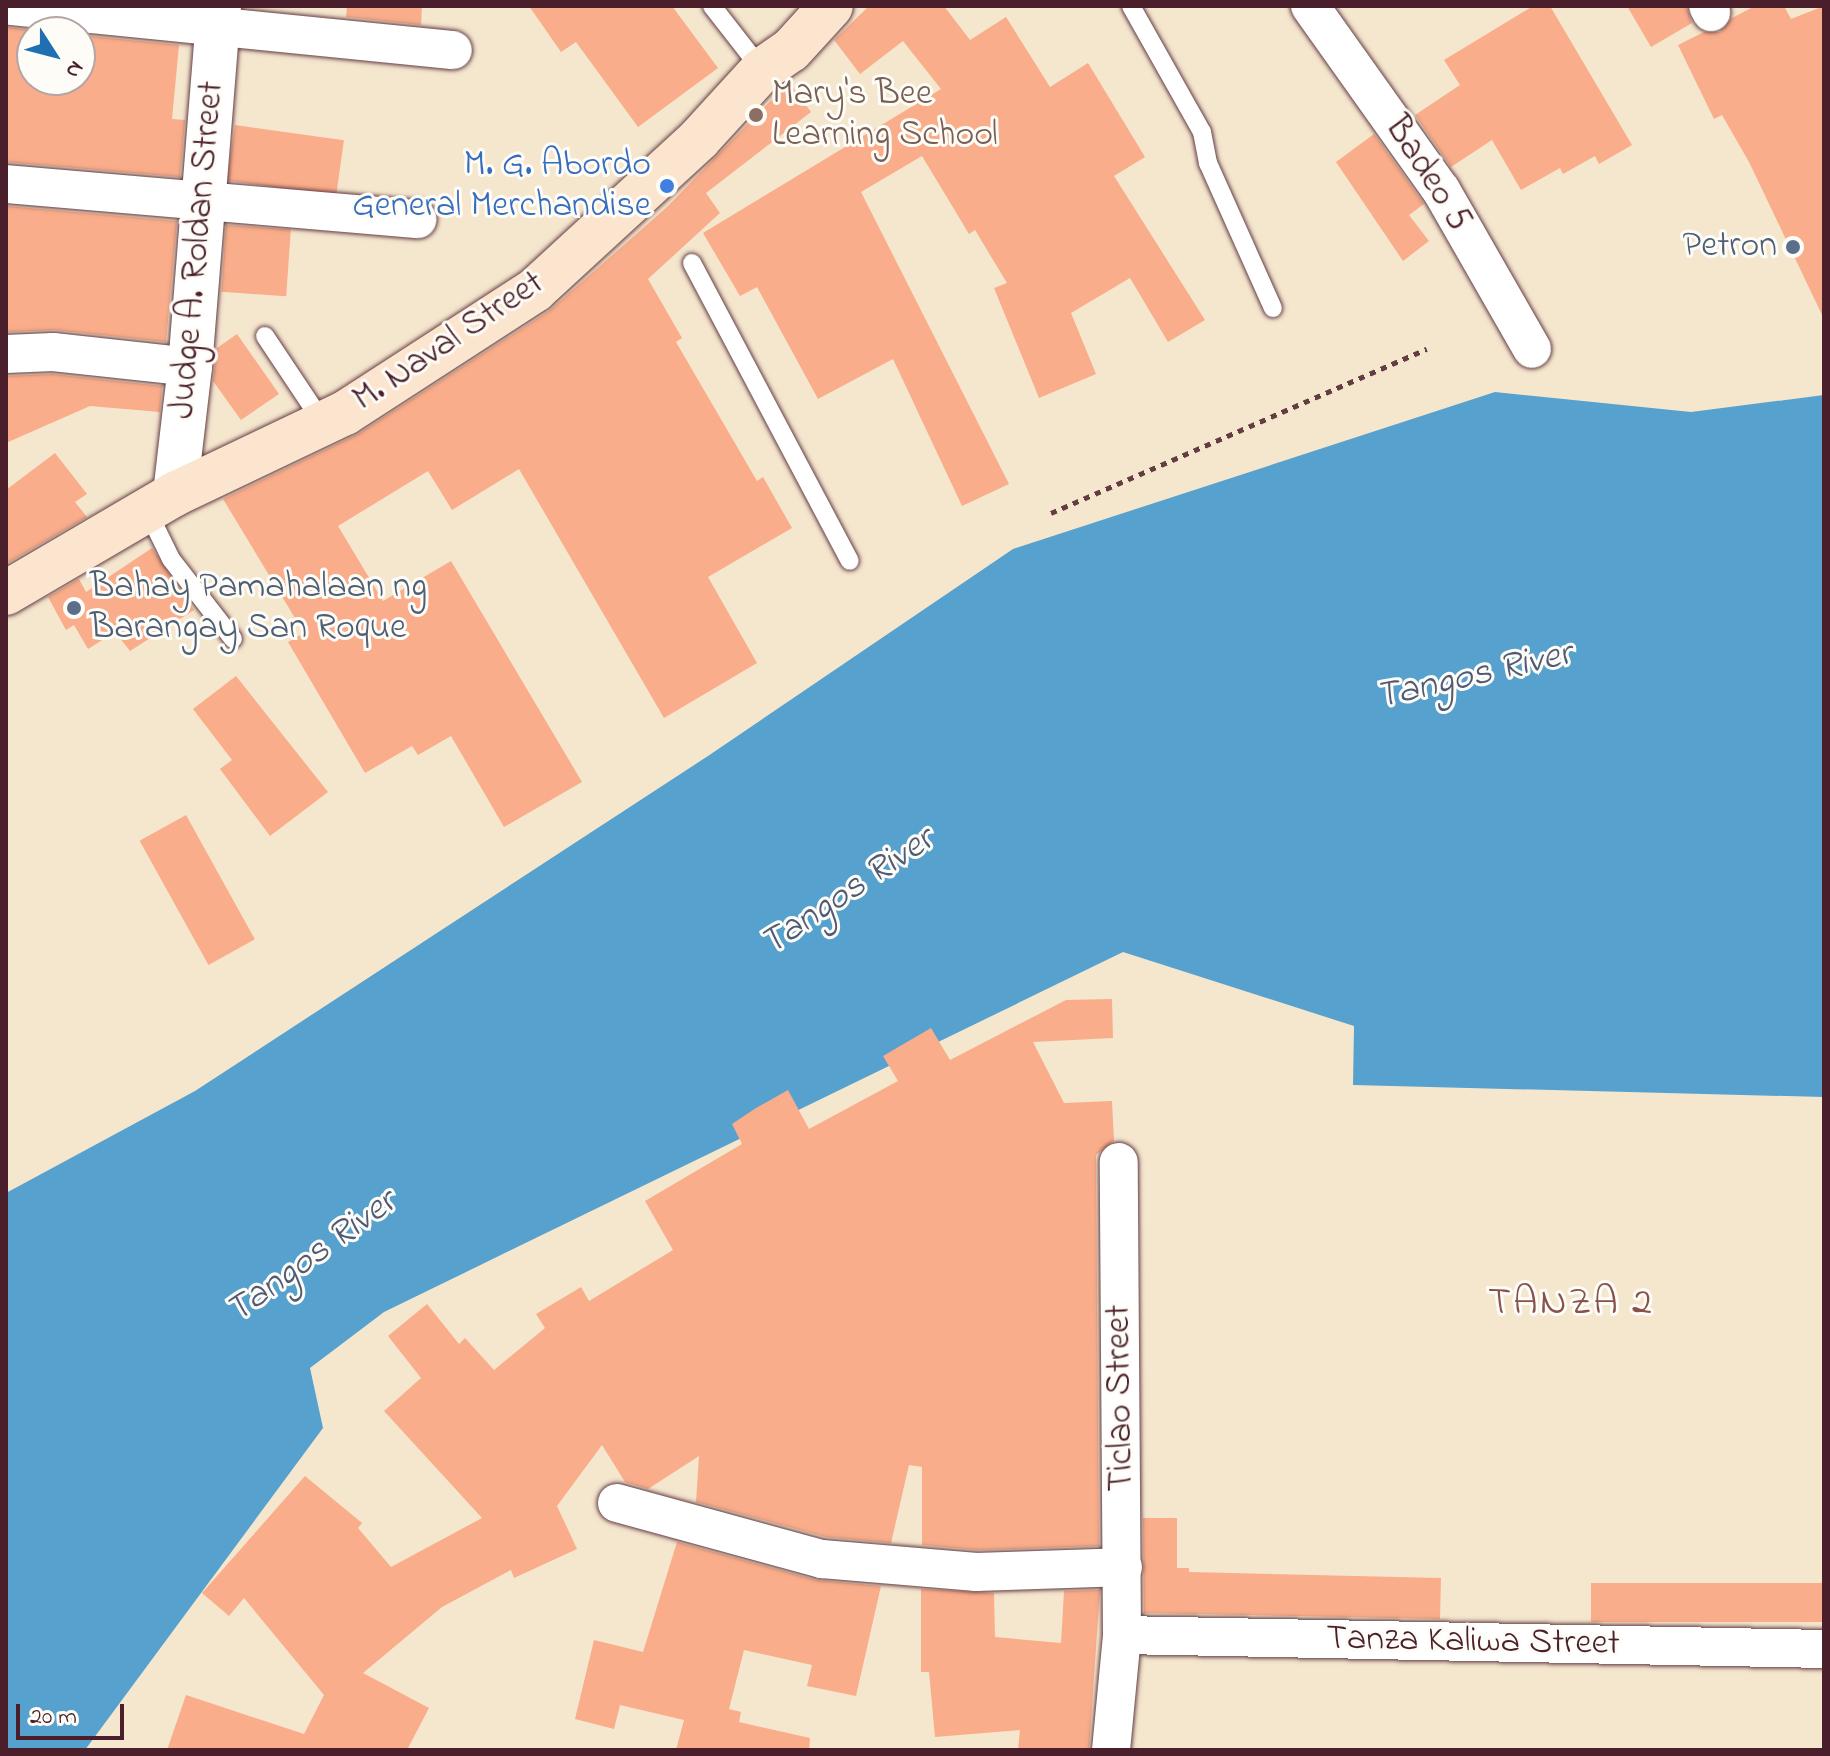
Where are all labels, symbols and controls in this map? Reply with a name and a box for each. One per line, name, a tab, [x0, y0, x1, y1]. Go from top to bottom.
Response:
north arrow	[16, 16, 96, 96]
text: N	[56, 54, 91, 84]
place label: Mary's Bee Learning School	[772, 72, 998, 157]
street label: Judge A. Roldan Street	[162, 79, 234, 421]
marker: Mary's Bee Learning School	[747, 106, 765, 124]
street label: Badeo 5	[1374, 108, 1480, 240]
place label: M. G. Abordo General Merchandise	[352, 143, 651, 228]
marker: M. G. Abordo General Merchandise	[658, 177, 676, 195]
place label: Petron	[1682, 225, 1777, 269]
marker: Petron	[1784, 238, 1802, 256]
street label: M. Naval Street	[345, 262, 553, 422]
place label: Bahay Pamahalaan ng Barangay San Roque	[90, 565, 427, 650]
marker: Bahay Pamahalaan ng Barangay San Roque	[65, 599, 83, 617]
water label: Tangos River	[1372, 632, 1576, 722]
water label: Tangos River	[753, 818, 943, 968]
water label: Tangos River	[218, 1181, 406, 1335]
district label: TANZA 2	[1488, 1280, 1654, 1328]
street label: Ticlao Street	[1098, 1304, 1144, 1492]
street label: Tanza Kaliwa Street	[1326, 1618, 1620, 1666]
scale bar	[20, 1688, 128, 1738]
text: 20 m	[30, 1700, 77, 1735]

